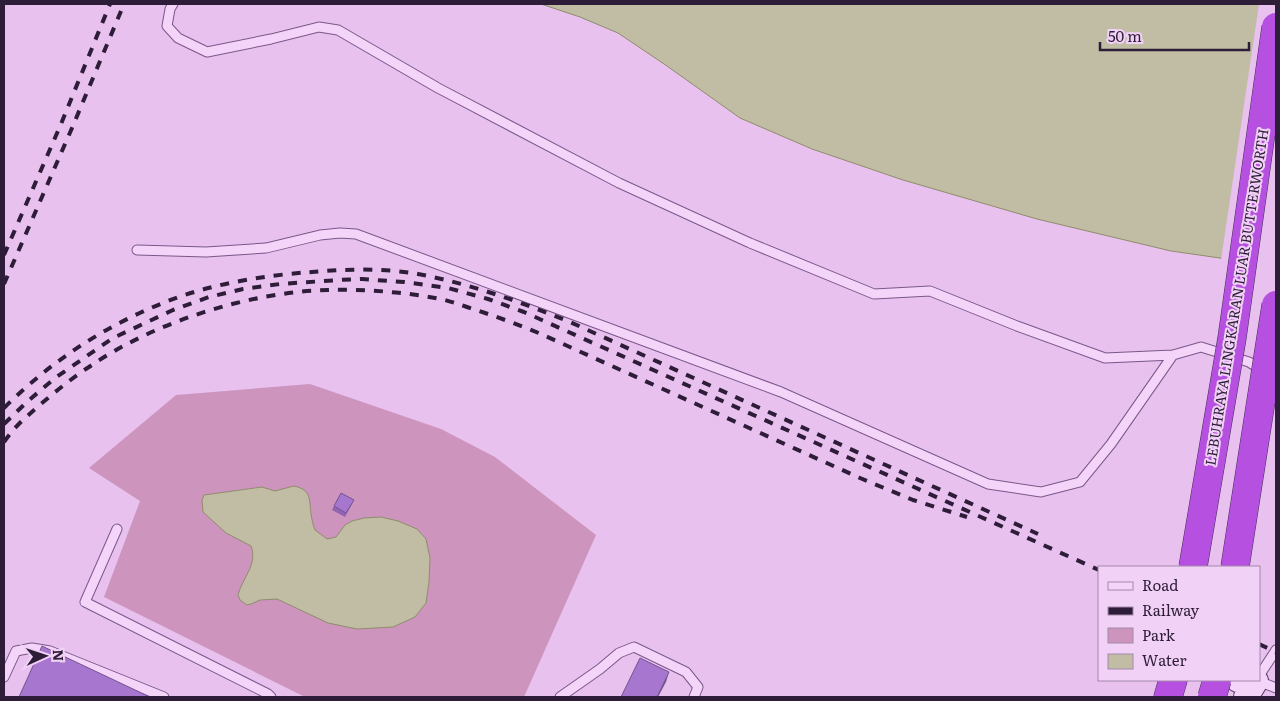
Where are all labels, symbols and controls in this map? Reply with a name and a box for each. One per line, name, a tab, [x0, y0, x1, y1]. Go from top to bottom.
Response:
scale bar	[1100, 20, 1249, 52]
text: 50 m	[1108, 24, 1142, 47]
street label: LEBUHRAYA LINGKARAN LUAR BUTTERWORTH	[1199, 127, 1273, 467]
legend	[1098, 566, 1260, 681]
text: Road	[1142, 573, 1178, 596]
text: Railway	[1142, 598, 1200, 621]
text: Park	[1142, 623, 1176, 646]
north arrow	[20, 631, 70, 681]
text: Water	[1142, 648, 1187, 671]
text: N	[49, 649, 69, 662]

